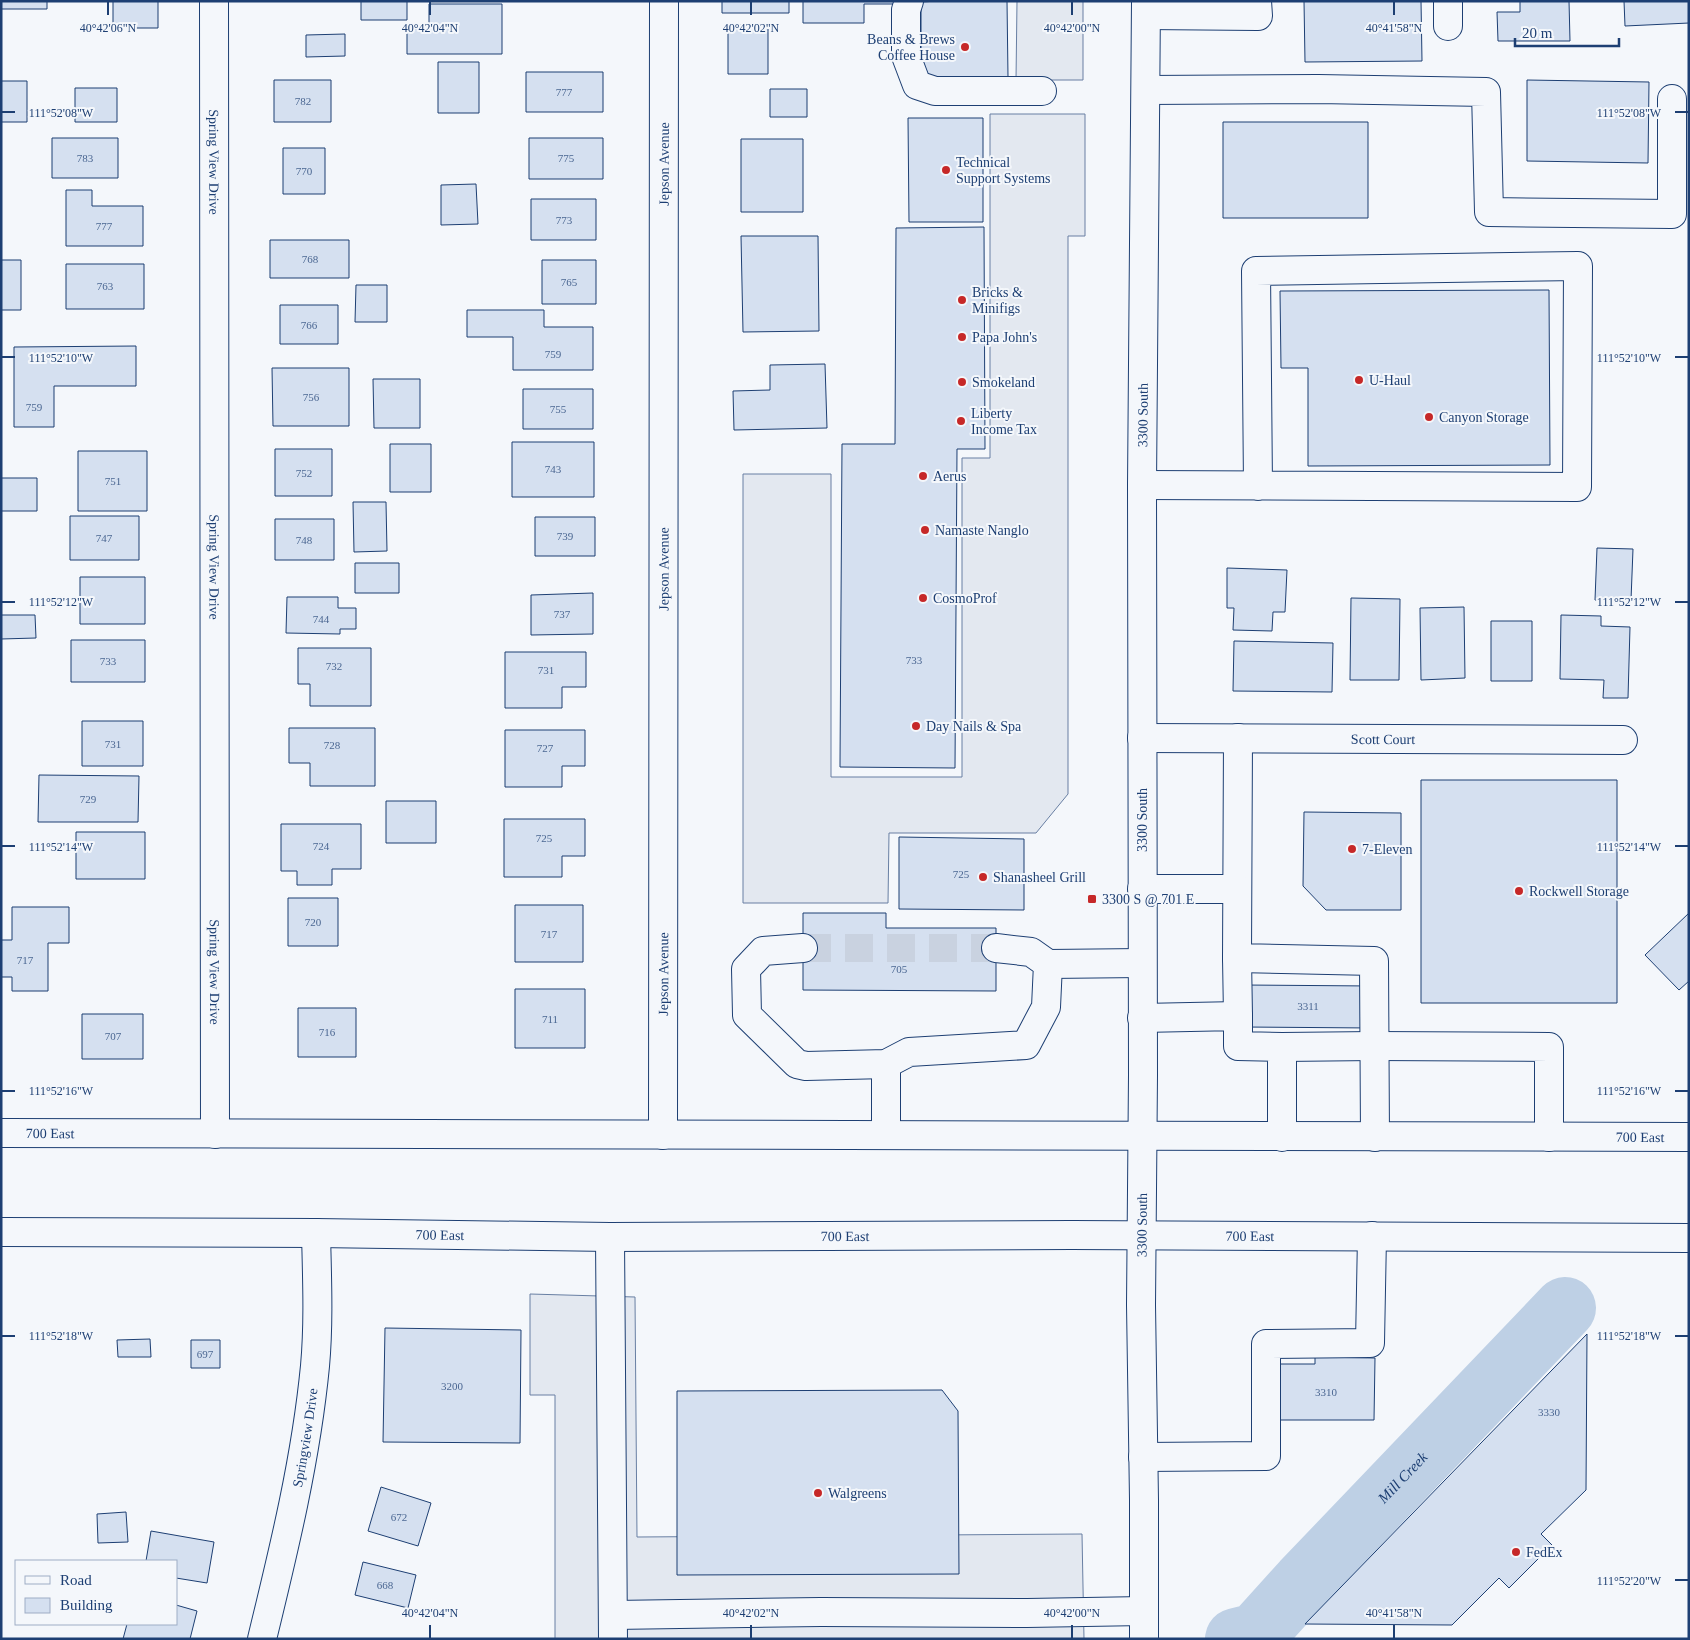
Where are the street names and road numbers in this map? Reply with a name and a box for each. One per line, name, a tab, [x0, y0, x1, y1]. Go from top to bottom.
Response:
street label: Spring View Drive	[206, 109, 221, 215]
street label: Jepson Avenue	[657, 122, 672, 206]
street label: 3300 South	[1135, 383, 1151, 447]
street label: Spring View Drive	[206, 514, 222, 620]
street label: Jepson Avenue	[656, 527, 672, 611]
street label: Scott Court	[1351, 732, 1415, 747]
street label: 3300 South	[1135, 788, 1150, 852]
street label: Spring View Drive	[207, 919, 222, 1025]
street label: Jepson Avenue	[656, 932, 671, 1016]
street label: 700 East	[26, 1126, 74, 1141]
street label: 700 East	[1616, 1130, 1664, 1145]
street label: 3300 South	[1134, 1193, 1150, 1257]
street label: 700 East	[416, 1227, 465, 1243]
street label: 700 East	[821, 1229, 869, 1244]
street label: 700 East	[1226, 1229, 1274, 1244]
street label: Springview Drive	[290, 1387, 321, 1488]

